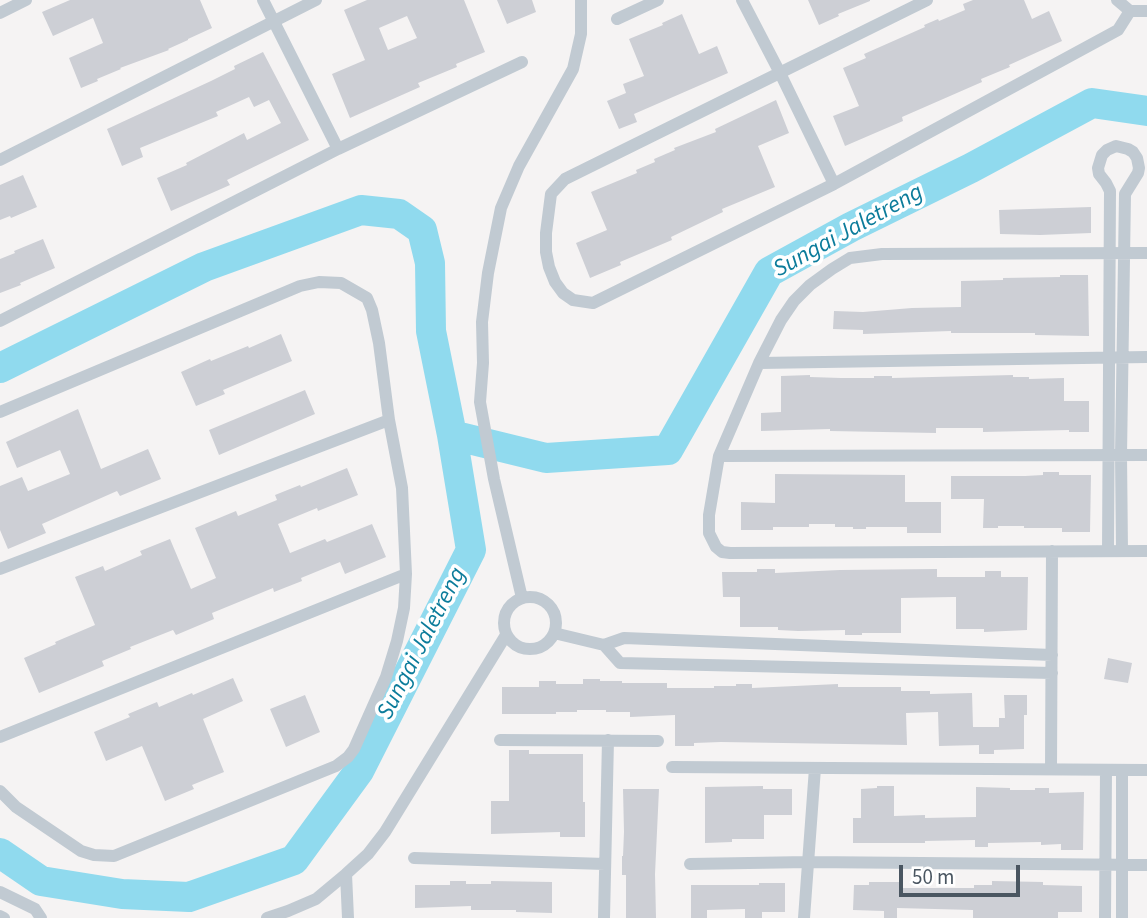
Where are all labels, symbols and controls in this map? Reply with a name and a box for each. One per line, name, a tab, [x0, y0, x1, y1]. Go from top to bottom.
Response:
water label: Sungai Jaletreng	[769, 179, 929, 285]
water label: Sungai Jaletreng	[372, 563, 474, 725]
scale bar	[902, 852, 1023, 896]
text: 50 m	[912, 862, 954, 892]

